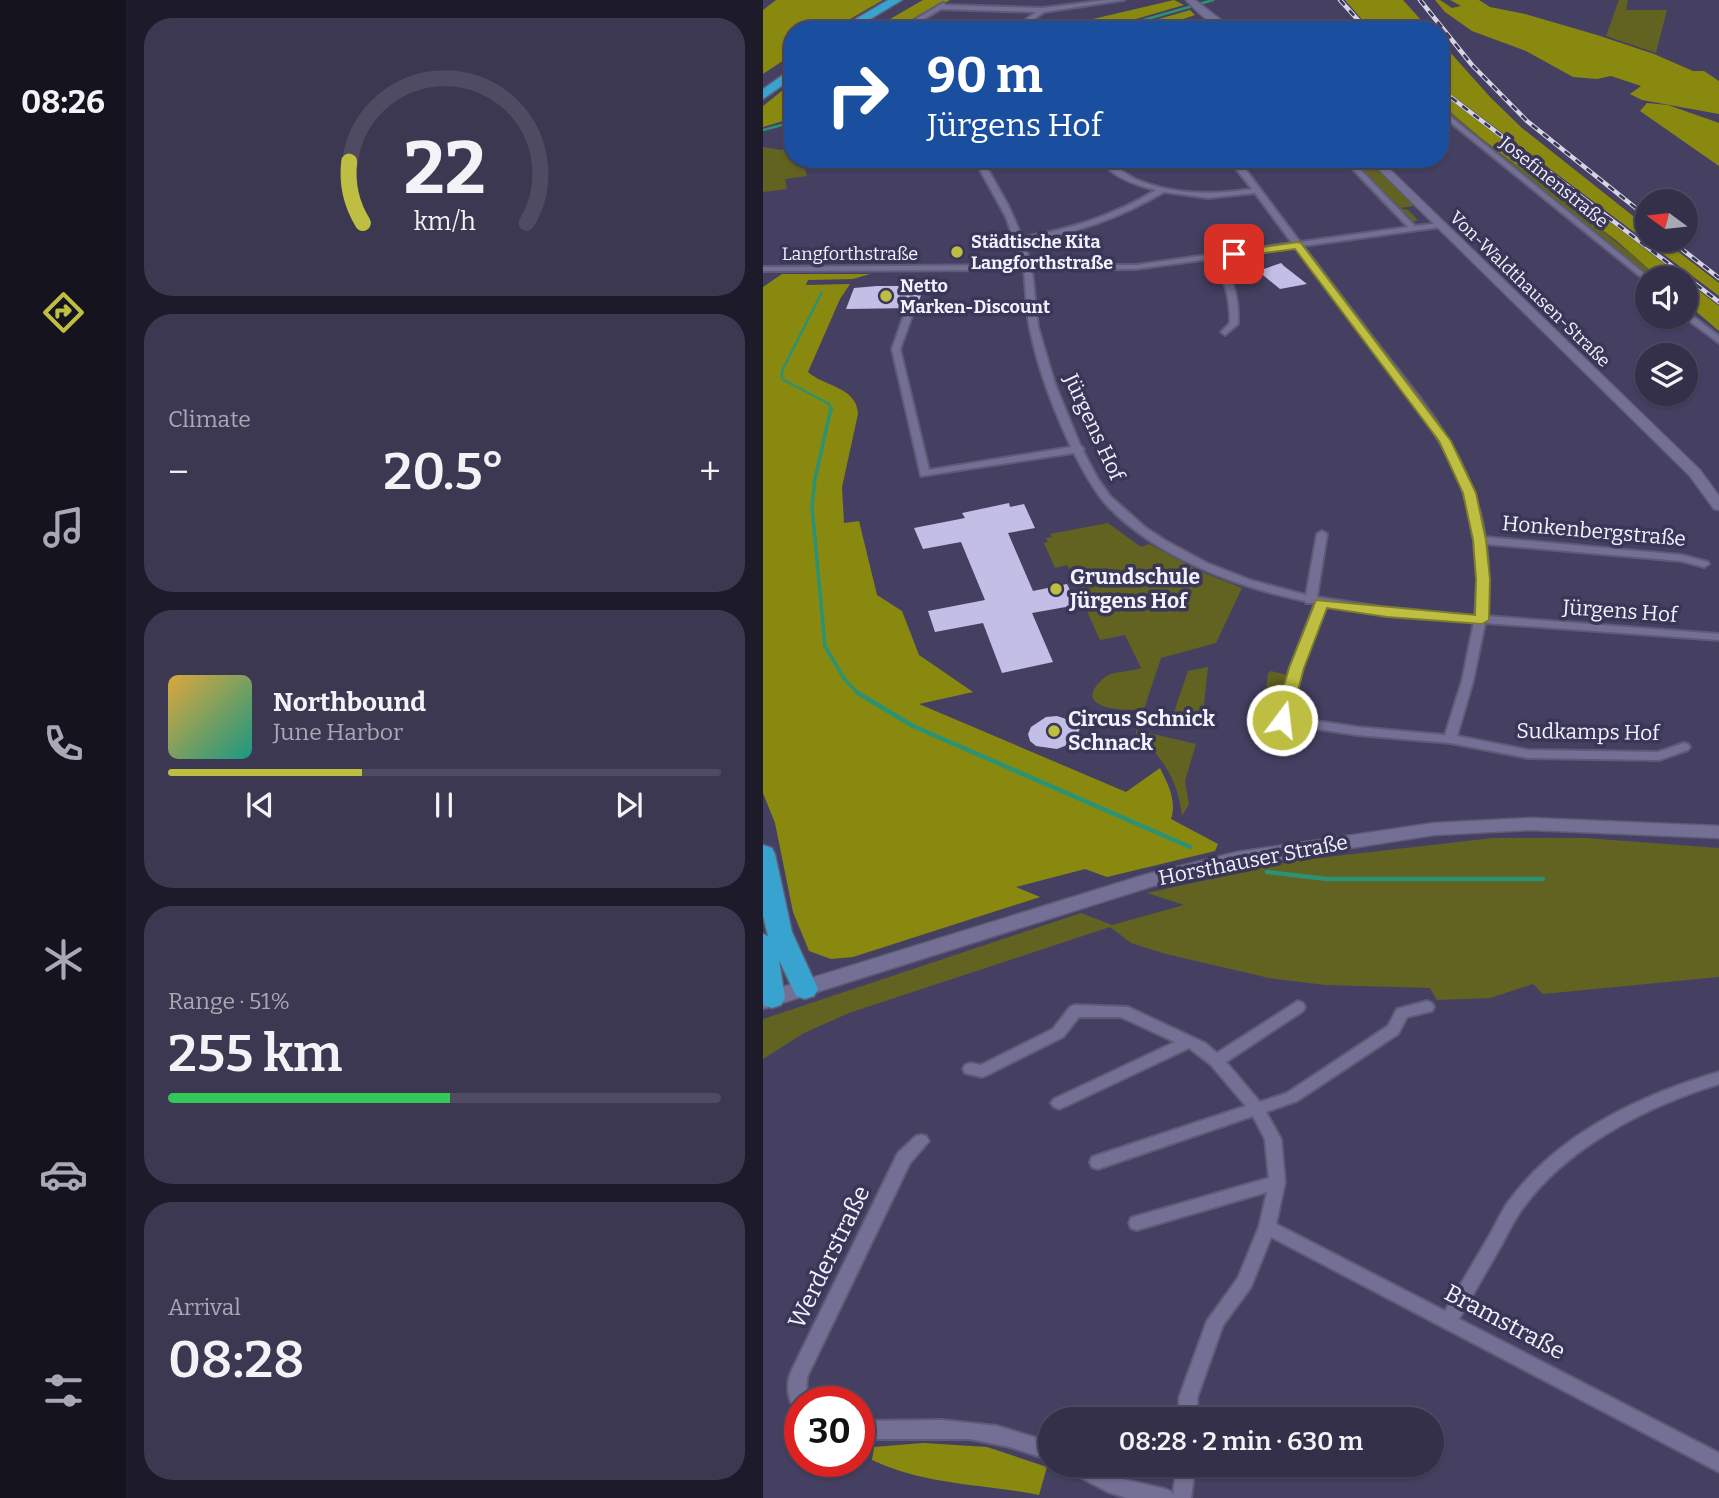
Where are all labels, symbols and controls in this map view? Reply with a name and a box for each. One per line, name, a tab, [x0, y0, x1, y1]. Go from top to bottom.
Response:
text: 90 m	[927, 46, 1043, 105]
icon: right	[812, 49, 903, 140]
text: 08:26	[21, 83, 105, 121]
text: Jürgens Hof	[927, 106, 1102, 144]
text: 22	[404, 125, 485, 212]
street label: Josefinenstraße	[1495, 131, 1612, 232]
north arrow	[1635, 189, 1697, 252]
map controls	[1635, 189, 1698, 406]
street label: Von-Waldthausen-Straße	[1445, 206, 1615, 372]
text: km/h	[414, 207, 476, 237]
pin	[1204, 224, 1264, 284]
place label: Städtische Kita Langforthstraße	[971, 231, 1113, 274]
icon: arrive	[1215, 235, 1253, 273]
street label: Langforthstraße	[782, 243, 918, 265]
marker: Städtische Kita Langforthstraße	[949, 244, 965, 260]
button: sound	[1635, 266, 1698, 329]
place label: Netto Marken-Discount	[900, 275, 1050, 318]
icon: directions	[39, 288, 88, 337]
marker: Netto Marken-Discount	[878, 288, 894, 304]
button: layers	[1635, 343, 1698, 406]
street label: Jürgens Hof	[1058, 369, 1131, 486]
text: Climate	[168, 405, 251, 433]
text: 20.5°	[383, 440, 505, 503]
text: −	[168, 449, 189, 495]
text: +	[699, 449, 721, 495]
icon: music	[39, 503, 88, 552]
street label: Honkenbergstraße	[1501, 510, 1687, 552]
place label: Grundschule Jürgens Hof	[1069, 564, 1200, 614]
marker: Grundschule Jürgens Hof	[1048, 581, 1064, 597]
street label: Jürgens Hof	[1561, 594, 1680, 628]
position arrow	[1245, 683, 1319, 757]
text: Northbound	[273, 687, 426, 718]
place label: Circus Schnick Schnack	[1068, 706, 1215, 756]
text: June Harbor	[273, 718, 403, 746]
street label: Sudkamps Hof	[1516, 718, 1661, 746]
icon: phone	[39, 719, 88, 768]
marker: Circus Schnick Schnack	[1046, 723, 1062, 739]
icon: previous	[241, 786, 279, 824]
icon: pause	[425, 786, 463, 824]
icon: next	[610, 786, 648, 824]
street label: Horsthauser Straße	[1156, 829, 1350, 891]
icon: climate	[39, 935, 88, 984]
text: Range · 51%	[168, 987, 290, 1015]
text: 255 km	[168, 1022, 342, 1085]
icon: car	[39, 1150, 88, 1199]
street label: Werderstraße	[782, 1181, 876, 1333]
street label: Bramstraße	[1440, 1279, 1570, 1365]
text: Arrival	[168, 1293, 241, 1321]
text: 08:28	[168, 1328, 304, 1391]
icon: filters	[39, 1366, 88, 1415]
speed limit sign: 30	[784, 1386, 875, 1477]
text: 08:28 · 2 min · 630 m	[1119, 1426, 1363, 1457]

